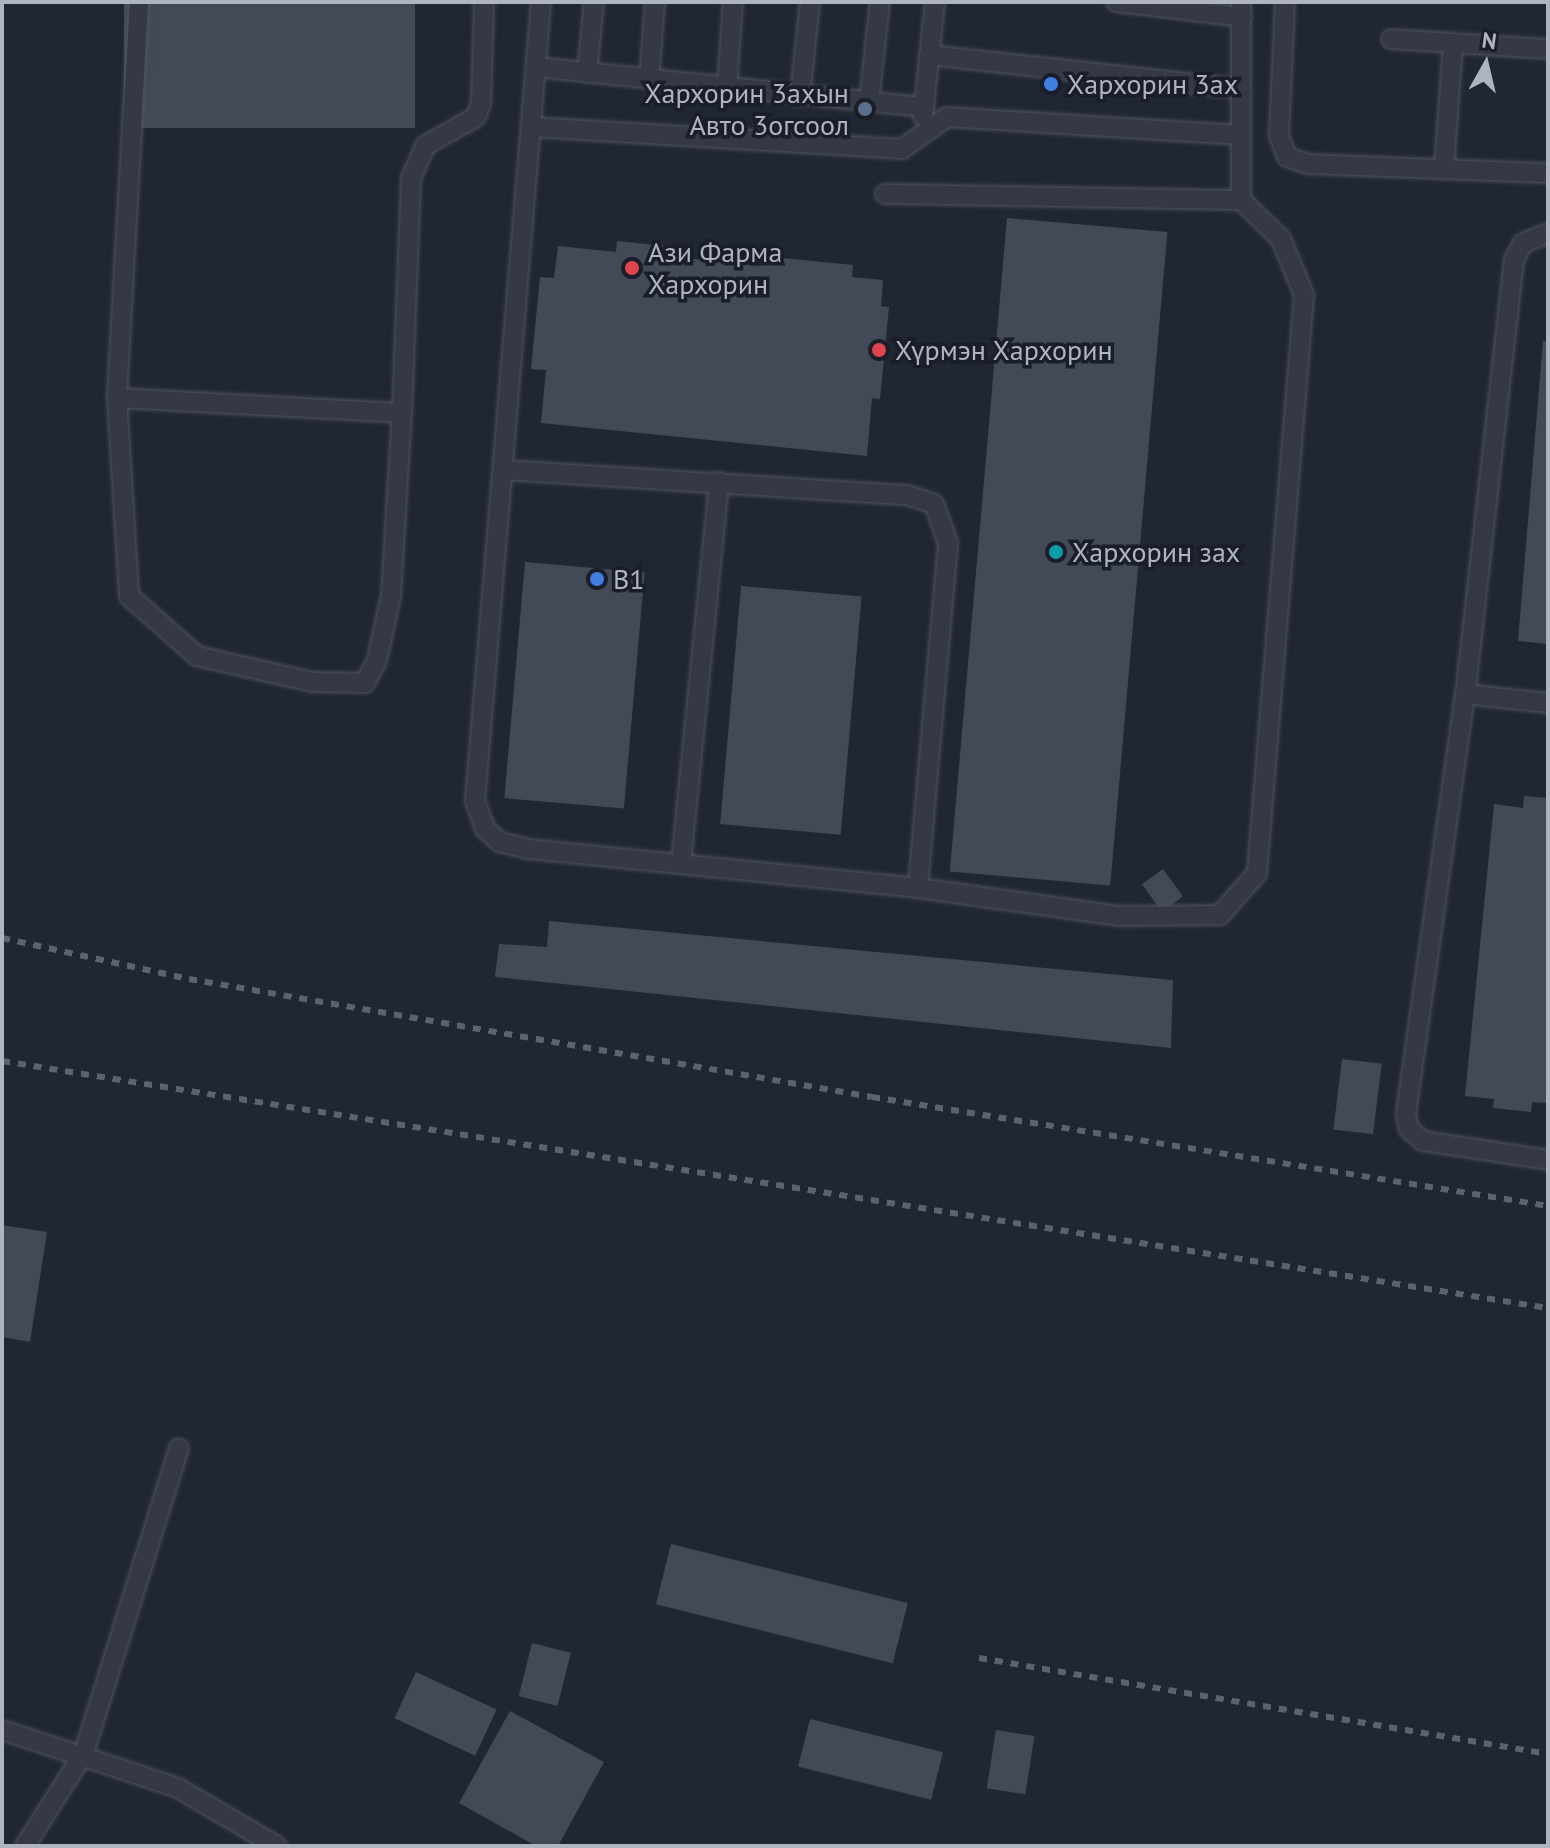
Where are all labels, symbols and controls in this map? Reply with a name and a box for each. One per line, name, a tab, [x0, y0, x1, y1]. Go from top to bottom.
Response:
north arrow	[1446, 24, 1526, 104]
text: N	[1480, 25, 1498, 55]
place label: Хархорин 3ах	[1067, 67, 1238, 101]
marker: Хархорин 3ах	[1042, 75, 1060, 93]
place label: Хархорин 3ахын Авто 3огсоол	[644, 76, 849, 142]
marker: Хархорин 3ахын Авто 3огсоол	[856, 100, 874, 118]
place label: Ази Фарма Хархорин	[648, 235, 782, 301]
marker: Ази Фарма Хархорин	[623, 259, 641, 277]
place label: Хүрмэн Хархорин	[895, 333, 1113, 367]
marker: Хүрмэн Хархорин	[870, 341, 888, 359]
place label: Хархорин зах	[1072, 535, 1240, 569]
marker: Хархорин зах	[1047, 543, 1065, 561]
place label: B1	[613, 562, 645, 596]
marker: B1	[588, 570, 606, 588]

